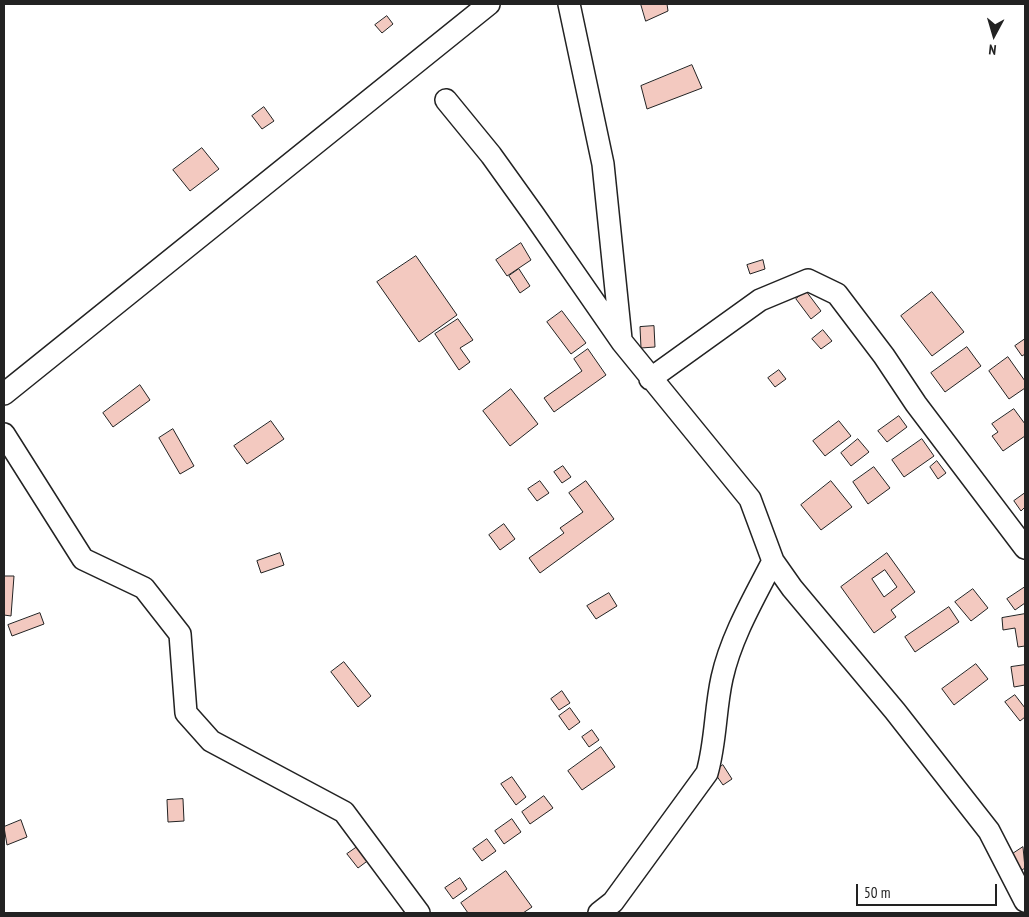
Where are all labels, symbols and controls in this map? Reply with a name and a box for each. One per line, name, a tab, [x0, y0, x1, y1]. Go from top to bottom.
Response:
north arrow	[969, 10, 1019, 60]
text: N	[988, 41, 997, 59]
scale bar	[859, 874, 1000, 906]
text: 50 m	[864, 883, 890, 902]

